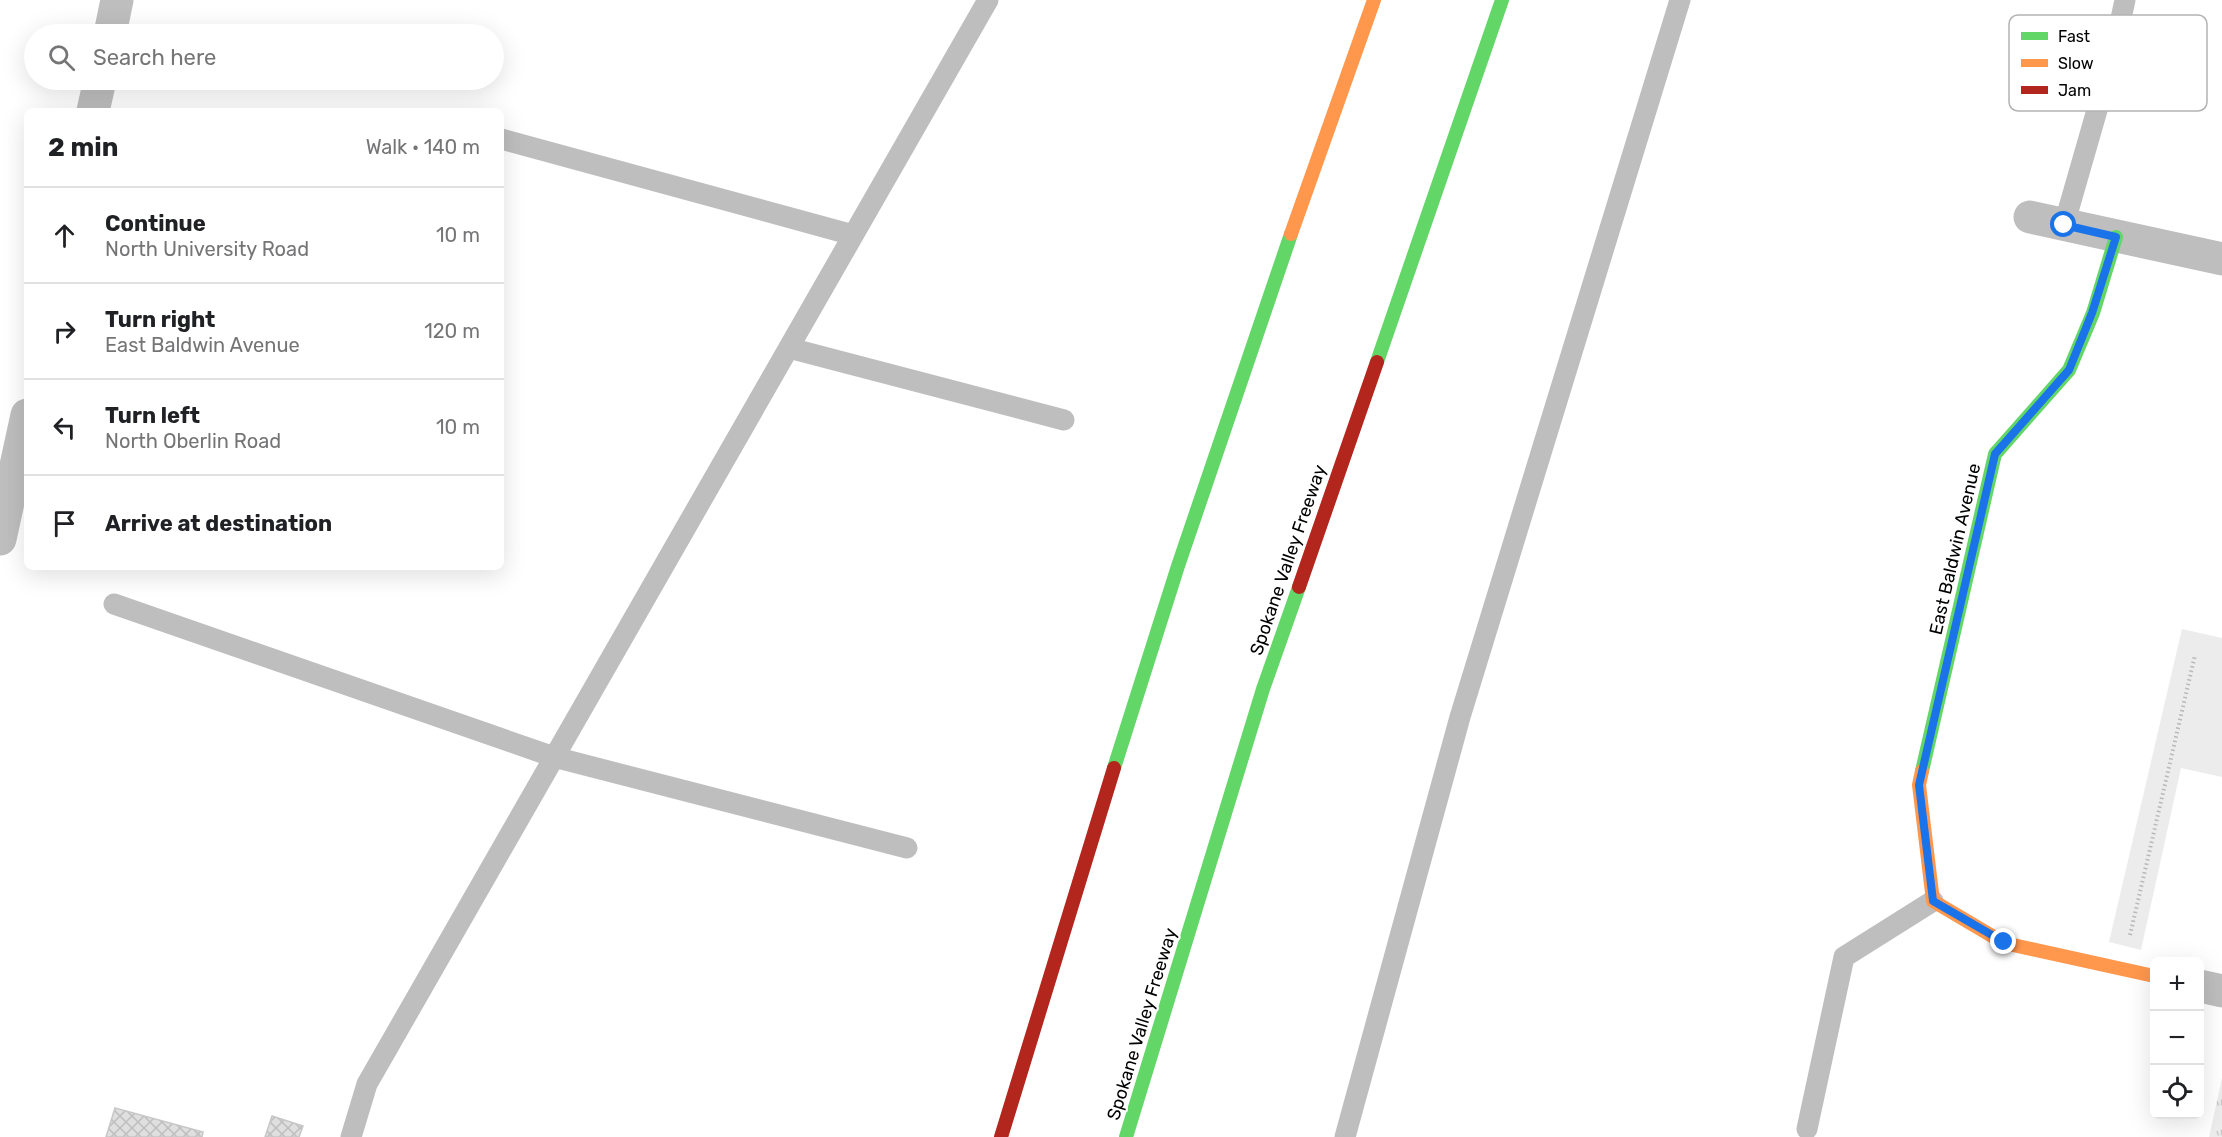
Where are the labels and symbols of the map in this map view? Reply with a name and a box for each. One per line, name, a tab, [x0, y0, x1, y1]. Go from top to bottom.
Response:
legend	[2009, 15, 2207, 111]
text: Fast	[2058, 27, 2090, 46]
text: Slow	[2058, 54, 2094, 73]
text: Jam	[2058, 81, 2091, 100]
route start	[2050, 211, 2076, 237]
street label: East Baldwin Avenue	[1925, 461, 1985, 637]
street label: Spokane Valley Freeway	[1245, 462, 1331, 658]
street label: Spokane Valley Freeway	[1102, 925, 1182, 1123]
route end	[1990, 928, 2016, 954]

